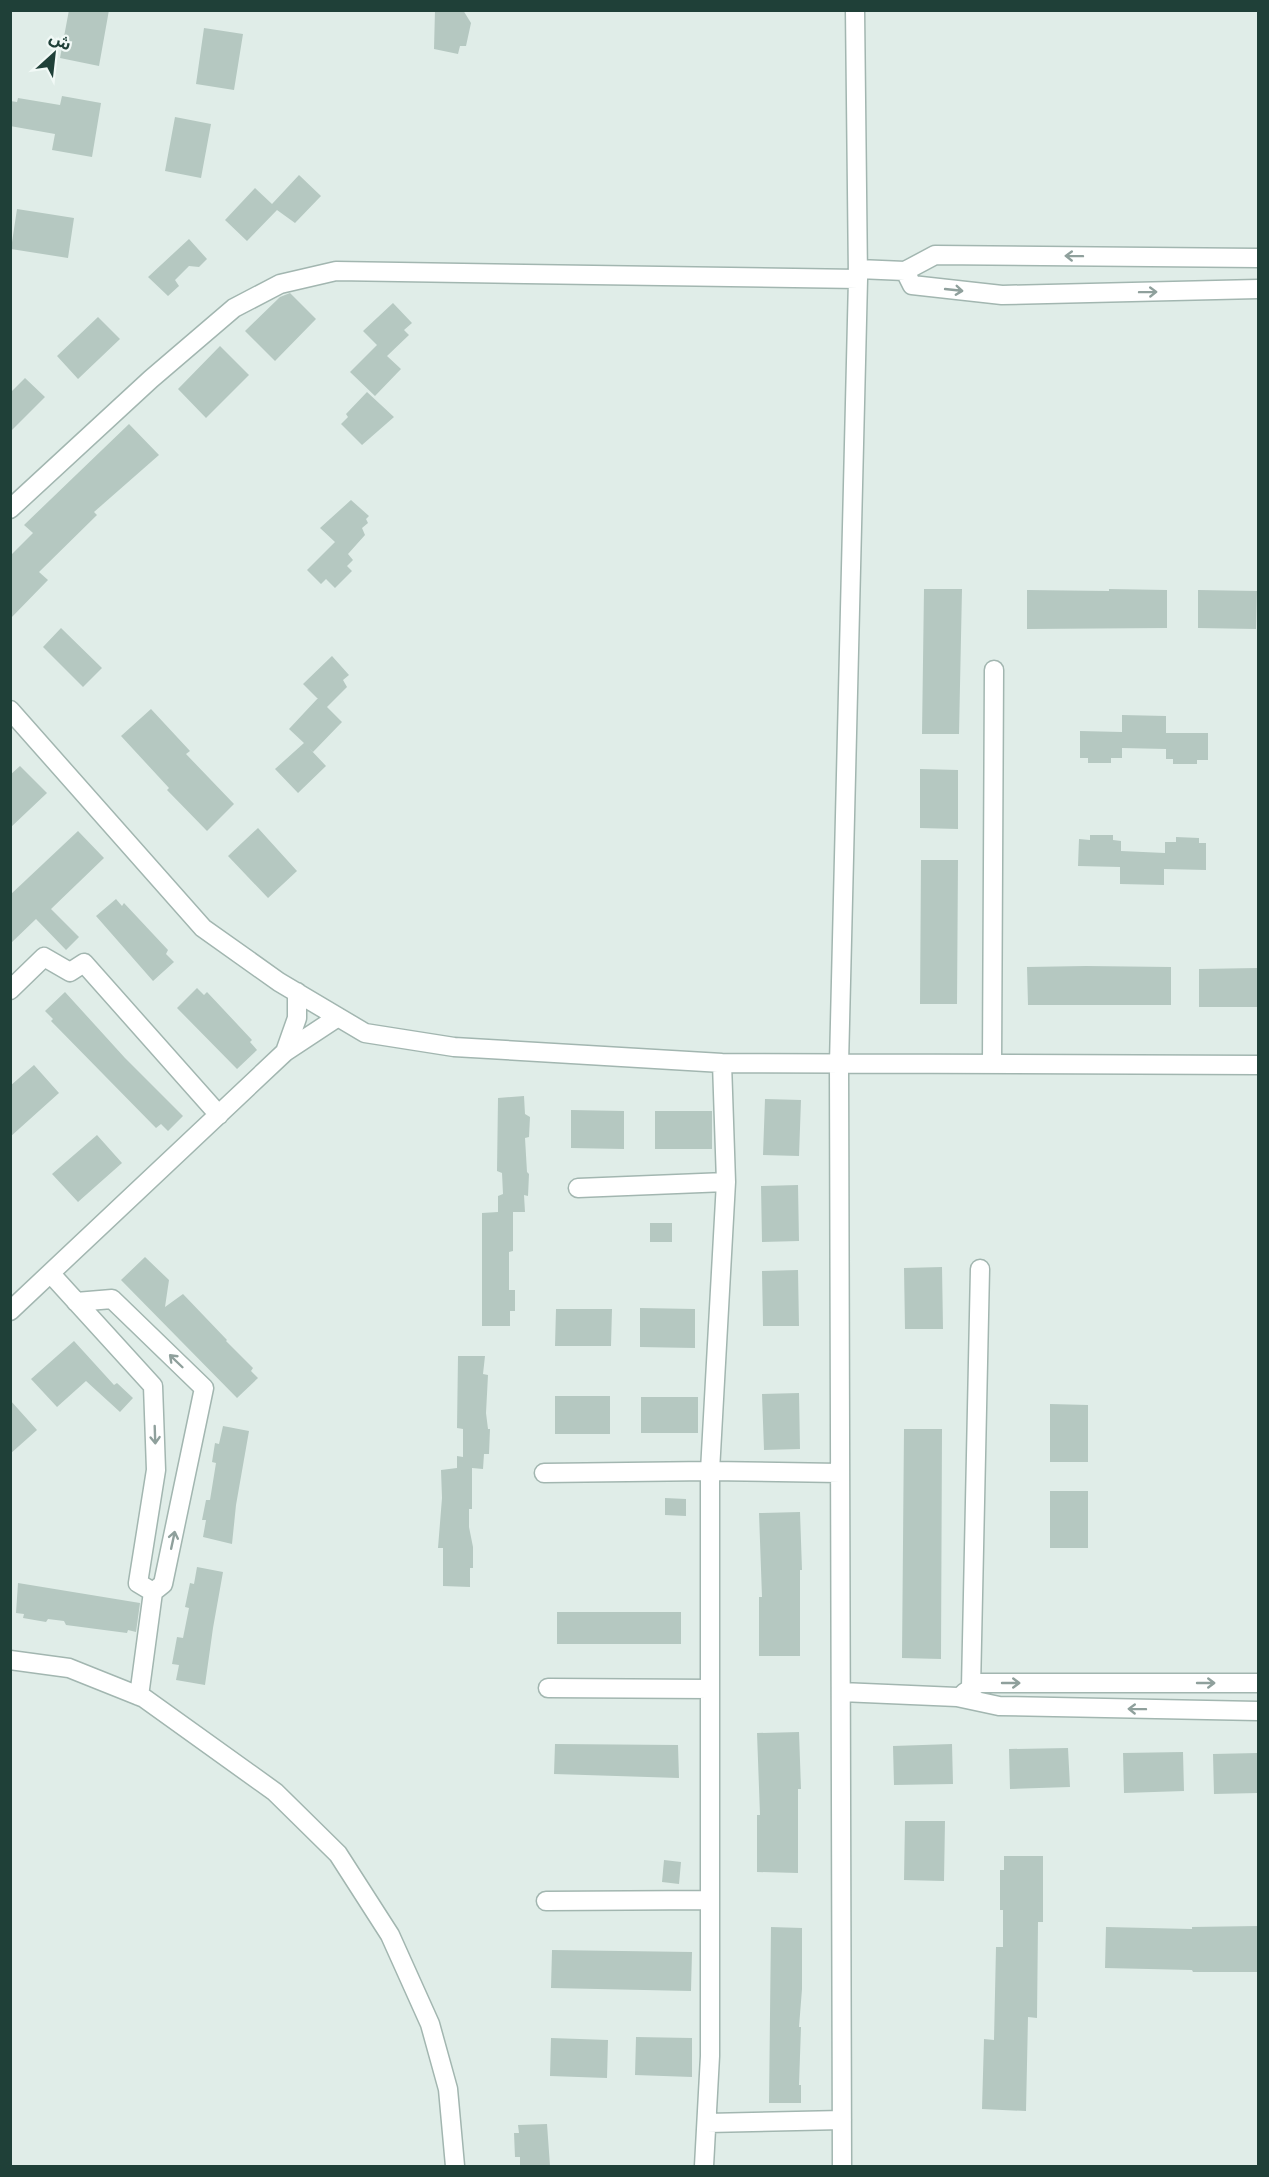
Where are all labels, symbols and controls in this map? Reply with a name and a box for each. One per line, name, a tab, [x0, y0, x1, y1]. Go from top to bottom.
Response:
north arrow	[24, 24, 84, 84]
text: ش	[47, 28, 75, 55]
one-way arrow	[1065, 250, 1085, 262]
one-way arrow	[943, 285, 963, 296]
one-way arrow	[1138, 286, 1158, 298]
one-way arrow	[168, 1353, 183, 1368]
one-way arrow	[149, 1425, 160, 1445]
one-way arrow	[168, 1531, 179, 1550]
one-way arrow	[1001, 1677, 1021, 1689]
one-way arrow	[1196, 1677, 1216, 1689]
one-way arrow	[1128, 1703, 1148, 1714]

